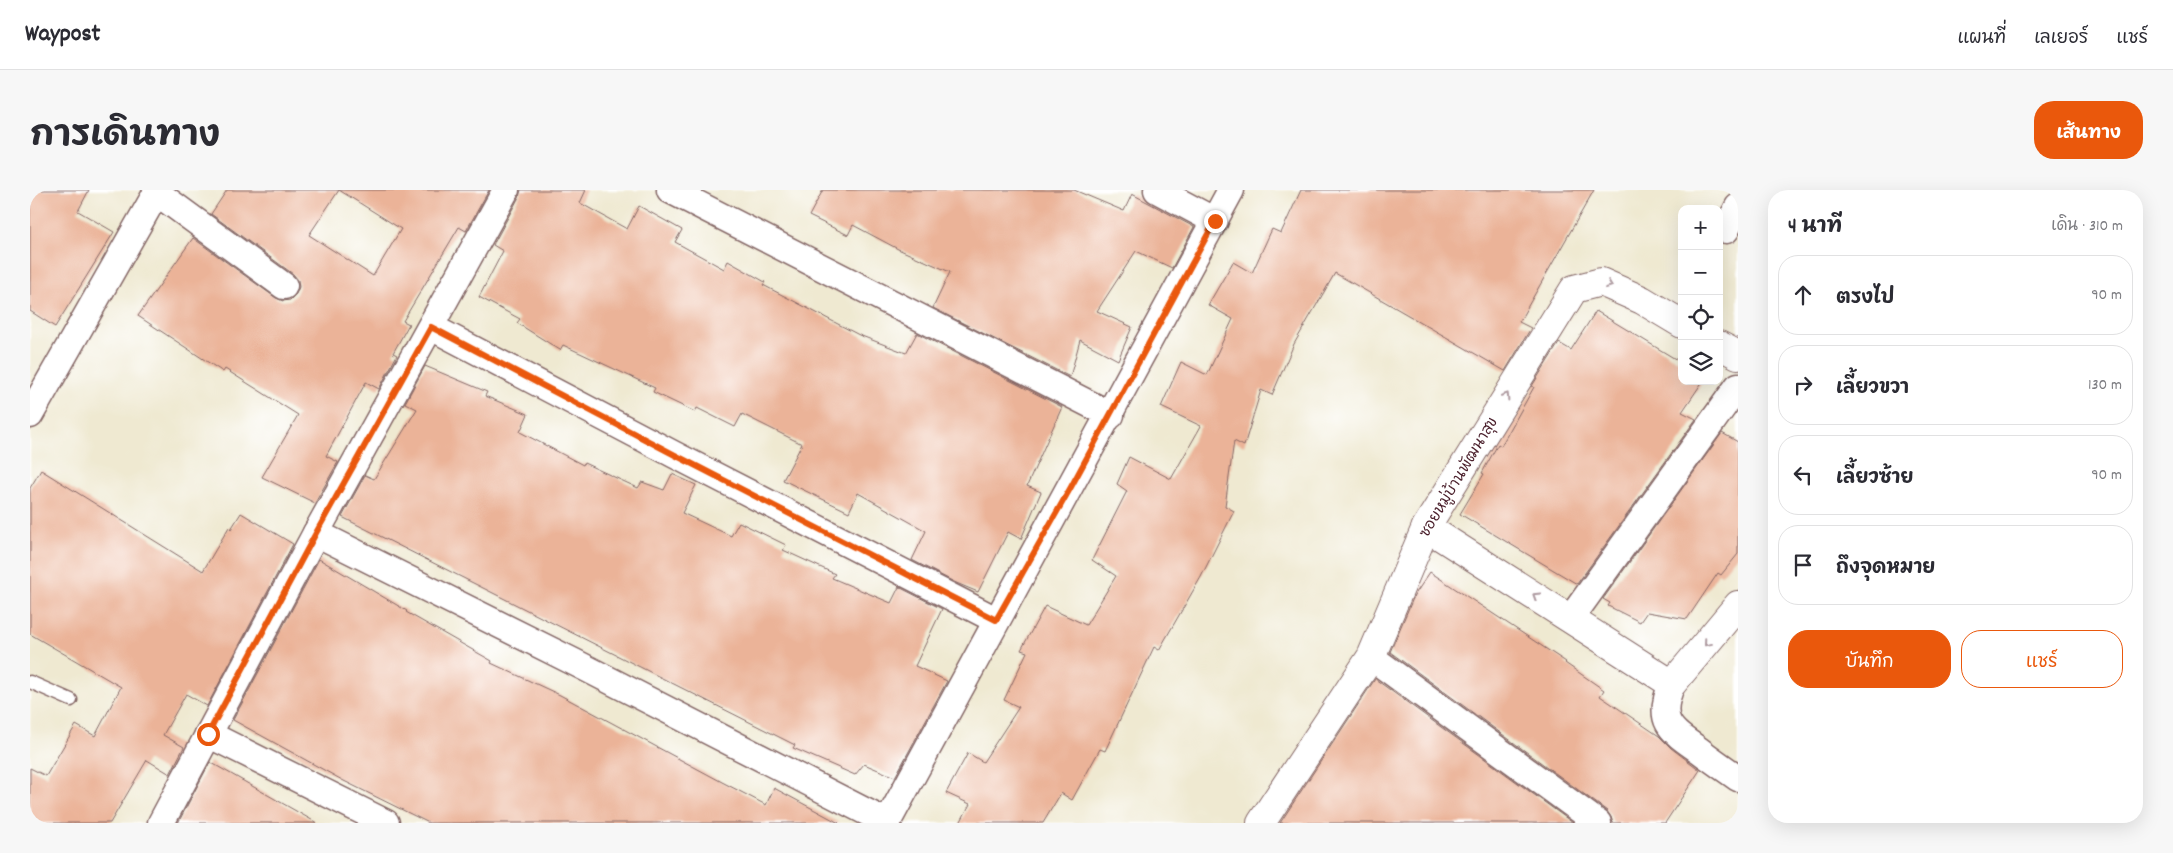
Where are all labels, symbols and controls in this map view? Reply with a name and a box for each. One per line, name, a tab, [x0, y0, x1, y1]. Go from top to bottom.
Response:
text: Waypost	[25, 18, 100, 52]
text: แผนที่	[1958, 27, 2006, 52]
text: เลเยอร์	[2034, 27, 2088, 52]
text: แชร์	[2116, 27, 2148, 52]
button: เส้นทาง	[2034, 101, 2143, 159]
text: การเดินทาง	[30, 113, 220, 163]
map controls	[1678, 205, 1723, 385]
button: +	[1678, 205, 1723, 250]
route end	[1204, 210, 1227, 233]
text: 4 นาที	[1788, 213, 1842, 243]
text: เดิน · 310 m	[2051, 215, 2123, 238]
button: −	[1678, 250, 1723, 295]
one-way arrow	[1604, 279, 1612, 289]
icon: ahead	[1789, 281, 1817, 309]
text: 90 m	[2091, 284, 2122, 307]
text: ตรงไป	[1836, 286, 1894, 313]
button: locate	[1678, 295, 1723, 340]
button: layers	[1678, 340, 1723, 385]
icon: right	[1789, 371, 1817, 399]
text: 130 m	[2088, 374, 2122, 397]
text: เลี้ยวขวา	[1836, 376, 1909, 403]
one-way arrow	[1500, 392, 1510, 401]
street label: ซอยหมู่บ้านพัฒนาสุข	[1414, 413, 1504, 542]
icon: left	[1789, 461, 1817, 489]
text: 90 m	[2091, 464, 2122, 487]
text: เลี้ยวซ้าย	[1836, 466, 1913, 493]
icon: arrive	[1789, 551, 1817, 579]
text: ถึงจุดหมาย	[1836, 556, 1935, 583]
one-way arrow	[1533, 593, 1542, 603]
button: บันทึก	[1788, 630, 1951, 688]
button: แชร์	[1961, 630, 2123, 688]
one-way arrow	[1703, 637, 1712, 646]
route start	[197, 723, 220, 746]

